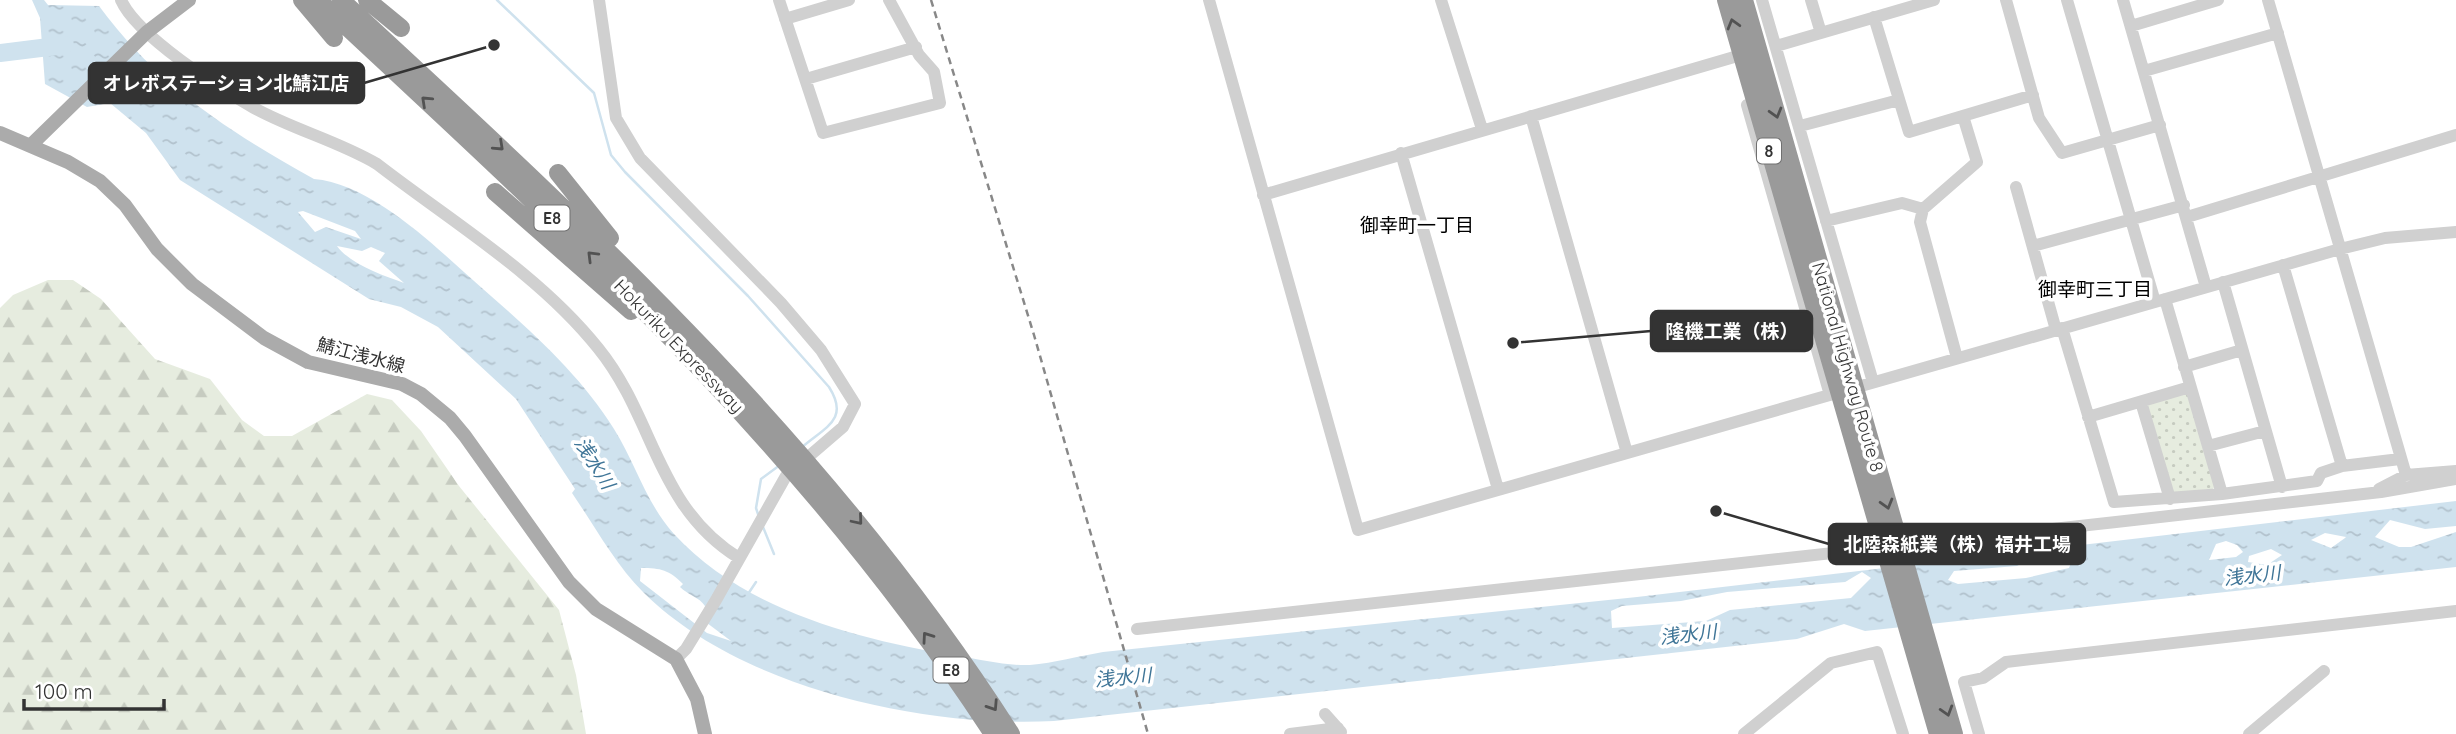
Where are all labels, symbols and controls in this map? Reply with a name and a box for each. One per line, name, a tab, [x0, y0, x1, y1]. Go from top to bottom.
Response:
one-way arrow	[1726, 18, 1741, 30]
callout: オレボステーション北鯖江店	[89, 63, 364, 103]
text: オレボステーション北鯖江店	[103, 71, 349, 95]
one-way arrow	[421, 96, 434, 109]
one-way arrow	[1768, 107, 1782, 119]
one-way arrow	[491, 138, 504, 150]
road number: 8	[1757, 139, 1781, 164]
road number: E8	[534, 206, 570, 230]
district label: 御幸町一丁目	[1360, 213, 1474, 237]
one-way arrow	[587, 252, 600, 265]
street label: National Highway Route 8	[1807, 260, 1889, 474]
street label: Hokuriku Expressway	[609, 274, 749, 418]
district label: 御幸町三丁目	[2038, 277, 2152, 301]
callout: 隆機工業（株）	[1651, 311, 1812, 351]
text: 隆機工業（株）	[1665, 319, 1799, 343]
street label: 鯖江浅水線	[315, 332, 407, 378]
water label: 浅水川	[570, 432, 621, 495]
one-way arrow	[1879, 498, 1893, 510]
one-way arrow	[850, 512, 862, 525]
callout: 北陸森紙業（株）福井工場	[1829, 524, 2085, 564]
text: 北陸森紙業（株）福井工場	[1843, 532, 2071, 556]
water label: 浅水川	[2222, 560, 2284, 590]
water label: 浅水川	[1658, 619, 1720, 649]
one-way arrow	[923, 632, 935, 645]
road number: E8	[934, 657, 968, 682]
water label: 浅水川	[1094, 662, 1154, 691]
scale bar	[24, 668, 164, 712]
text: 100 m	[35, 678, 93, 704]
one-way arrow	[985, 698, 998, 711]
one-way arrow	[1938, 705, 1953, 717]

